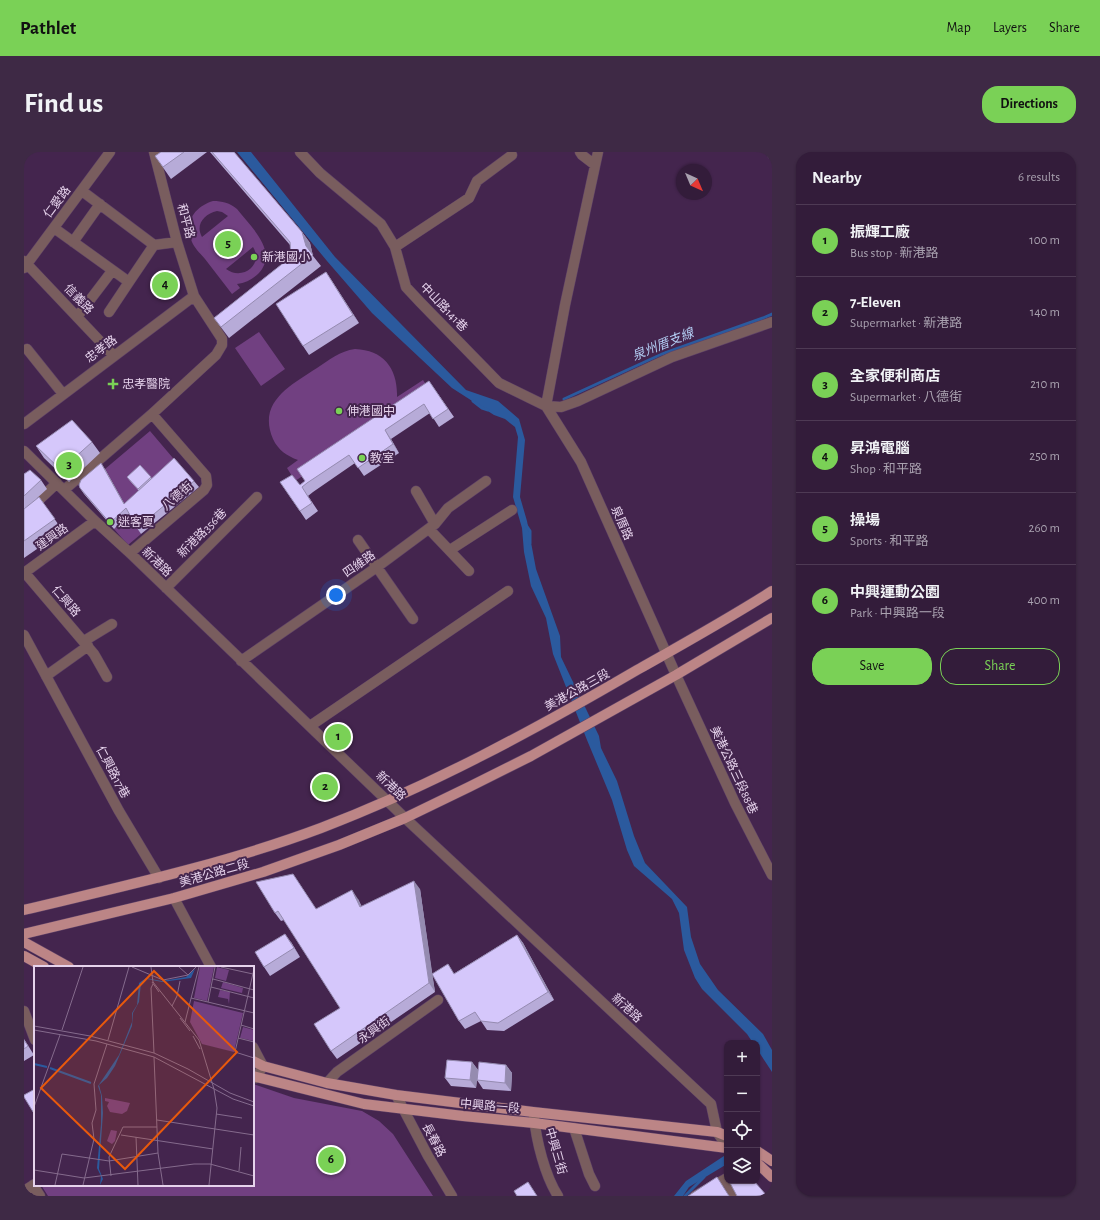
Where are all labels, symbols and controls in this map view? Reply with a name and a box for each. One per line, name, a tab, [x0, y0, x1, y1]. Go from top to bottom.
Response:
text: Pathlet	[20, 19, 76, 38]
text: Map	[946, 21, 971, 35]
text: Layers	[993, 21, 1027, 35]
text: Share	[1049, 21, 1080, 35]
button: Directions	[982, 86, 1076, 123]
text: Find us	[24, 90, 103, 118]
north arrow	[676, 164, 712, 200]
text: Nearby	[812, 169, 862, 186]
text: 6 results	[1018, 171, 1060, 184]
street label: 仁愛路	[41, 183, 73, 220]
street label: 和平路	[176, 202, 197, 240]
text: 振輝工廠	[850, 225, 910, 240]
pin: 5	[215, 229, 241, 259]
text: 1	[823, 234, 827, 247]
text: 100 m	[1029, 234, 1060, 247]
text: Bus stop · 新港路	[850, 247, 939, 260]
place label: 新港國小	[262, 250, 310, 263]
marker: 新港國小	[249, 252, 259, 262]
pin: 4	[152, 270, 178, 300]
street label: 中山路141巷	[418, 280, 471, 333]
street label: 信義路	[62, 281, 97, 316]
text: 7-Eleven	[850, 295, 901, 310]
text: 2	[822, 306, 828, 319]
text: 140 m	[1030, 306, 1060, 319]
text: Supermarket · 新港路	[850, 317, 962, 330]
water label: 泉州厝支線	[630, 325, 697, 363]
street label: 忠孝路	[82, 333, 119, 365]
text: 全家便利商店	[850, 369, 940, 384]
place label: 忠孝醫院	[122, 377, 170, 390]
marker: 忠孝醫院	[107, 378, 119, 390]
text: 3	[822, 378, 828, 391]
text: 210 m	[1030, 378, 1060, 391]
text: Supermarket · 八德街	[850, 391, 962, 404]
place label: 伸港國中	[347, 405, 395, 417]
marker: 伸港國中	[334, 406, 344, 416]
text: 昇鴻電腦	[850, 441, 910, 456]
pin: 3	[56, 450, 82, 480]
text: 4	[822, 450, 828, 463]
text: 250 m	[1029, 450, 1060, 463]
place label: 教室	[370, 451, 394, 464]
marker: 教室	[357, 453, 367, 463]
text: Shop · 和平路	[850, 463, 922, 476]
street label: 八德街	[159, 479, 195, 512]
street label: 泉厝路	[609, 504, 636, 542]
street label: 新港路356巷	[175, 506, 229, 560]
text: 操場	[850, 513, 880, 528]
place label: 迷客夏	[118, 515, 154, 528]
marker: 迷客夏	[105, 517, 115, 527]
street label: 建興路	[33, 521, 70, 552]
text: 5	[822, 522, 828, 535]
text: 260 m	[1029, 522, 1060, 535]
text: Sports · 和平路	[850, 535, 928, 548]
street label: 新港路	[140, 544, 175, 579]
street label: 四維路	[340, 548, 377, 579]
street label: 仁興路	[50, 583, 83, 619]
your location	[326, 585, 346, 605]
text: 中興運動公園	[850, 585, 940, 600]
text: 6	[822, 594, 828, 607]
text: 400 m	[1027, 594, 1060, 607]
text: Park · 中興路一段	[850, 607, 945, 620]
button: Save	[812, 648, 932, 685]
button: Share	[940, 648, 1060, 685]
street label: 美港公路三段	[542, 666, 611, 713]
pin: 1	[325, 722, 351, 752]
street label: 美港公路三段88巷	[708, 724, 761, 816]
street label: 仁興路17巷	[94, 743, 133, 800]
street label: 新港路	[374, 768, 409, 803]
pin: 2	[312, 772, 338, 802]
street label: 美港公路二段	[177, 856, 250, 889]
inset map	[34, 966, 254, 1186]
street label: 新港路	[610, 991, 645, 1025]
street label: 永興街	[355, 1014, 392, 1045]
map controls	[724, 1040, 760, 1184]
button: +	[724, 1040, 760, 1076]
button: −	[724, 1076, 760, 1112]
street label: 中興路一段	[460, 1096, 521, 1115]
button: locate	[724, 1112, 760, 1148]
street label: 長春路	[420, 1121, 449, 1159]
street label: 中興三街	[544, 1126, 569, 1176]
pin: 6	[318, 1145, 344, 1175]
button: layers	[724, 1148, 760, 1184]

